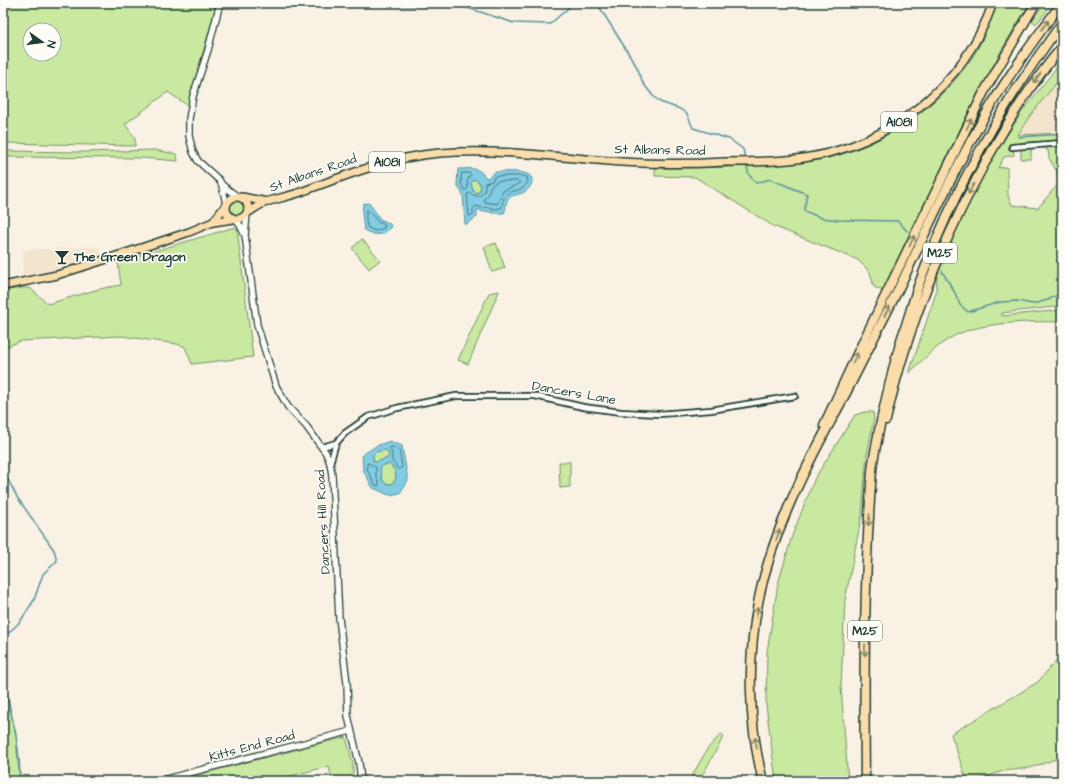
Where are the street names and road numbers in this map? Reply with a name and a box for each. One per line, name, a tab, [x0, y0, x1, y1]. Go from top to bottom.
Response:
road number: A1081	[881, 112, 917, 132]
street label: St Albans Road	[614, 140, 706, 160]
street label: St Albans Road	[267, 150, 359, 196]
road number: A1081	[369, 152, 405, 172]
road number: M25	[923, 243, 957, 263]
street label: Dancers Lane	[531, 377, 617, 409]
street label: Dancers Hill Road	[311, 469, 335, 575]
road number: M25	[848, 621, 882, 641]
street label: Kitts End Road	[207, 726, 297, 766]

